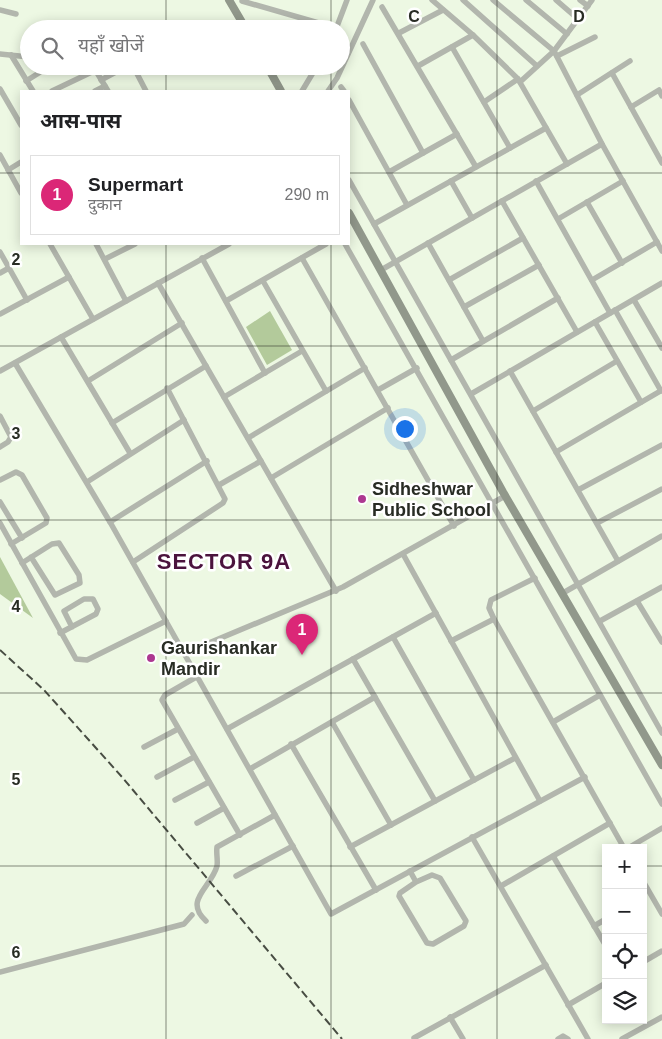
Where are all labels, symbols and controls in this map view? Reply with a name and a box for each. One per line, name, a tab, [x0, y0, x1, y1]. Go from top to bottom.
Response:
text: C	[408, 8, 420, 25]
text: D	[573, 8, 585, 25]
search box	[20, 20, 350, 75]
icon: search	[38, 34, 66, 62]
text: यहाँ खोजें	[78, 35, 144, 56]
text: आस-पास	[40, 109, 121, 132]
text: Supermart	[88, 174, 183, 195]
text: 1	[53, 186, 61, 203]
text: 290 m	[285, 186, 329, 203]
text: दुकान	[88, 196, 122, 213]
text: 2	[12, 251, 21, 268]
your location	[392, 416, 418, 442]
text: 3	[12, 425, 21, 442]
place label: Sidheshwar Public School	[372, 479, 491, 520]
marker: Sidheshwar Public School	[356, 493, 368, 505]
district label: SECTOR 9A	[157, 549, 291, 574]
text: 4	[12, 598, 21, 615]
pin: 1	[286, 614, 318, 655]
place label: Gaurishankar Mandir	[161, 638, 277, 679]
marker: Gaurishankar Mandir	[145, 652, 157, 664]
text: 5	[12, 771, 21, 788]
map controls	[602, 844, 647, 1024]
button: +	[602, 844, 647, 889]
button: −	[602, 889, 647, 934]
button: locate	[602, 934, 647, 979]
text: 6	[12, 944, 21, 961]
button: layers	[602, 979, 647, 1024]

